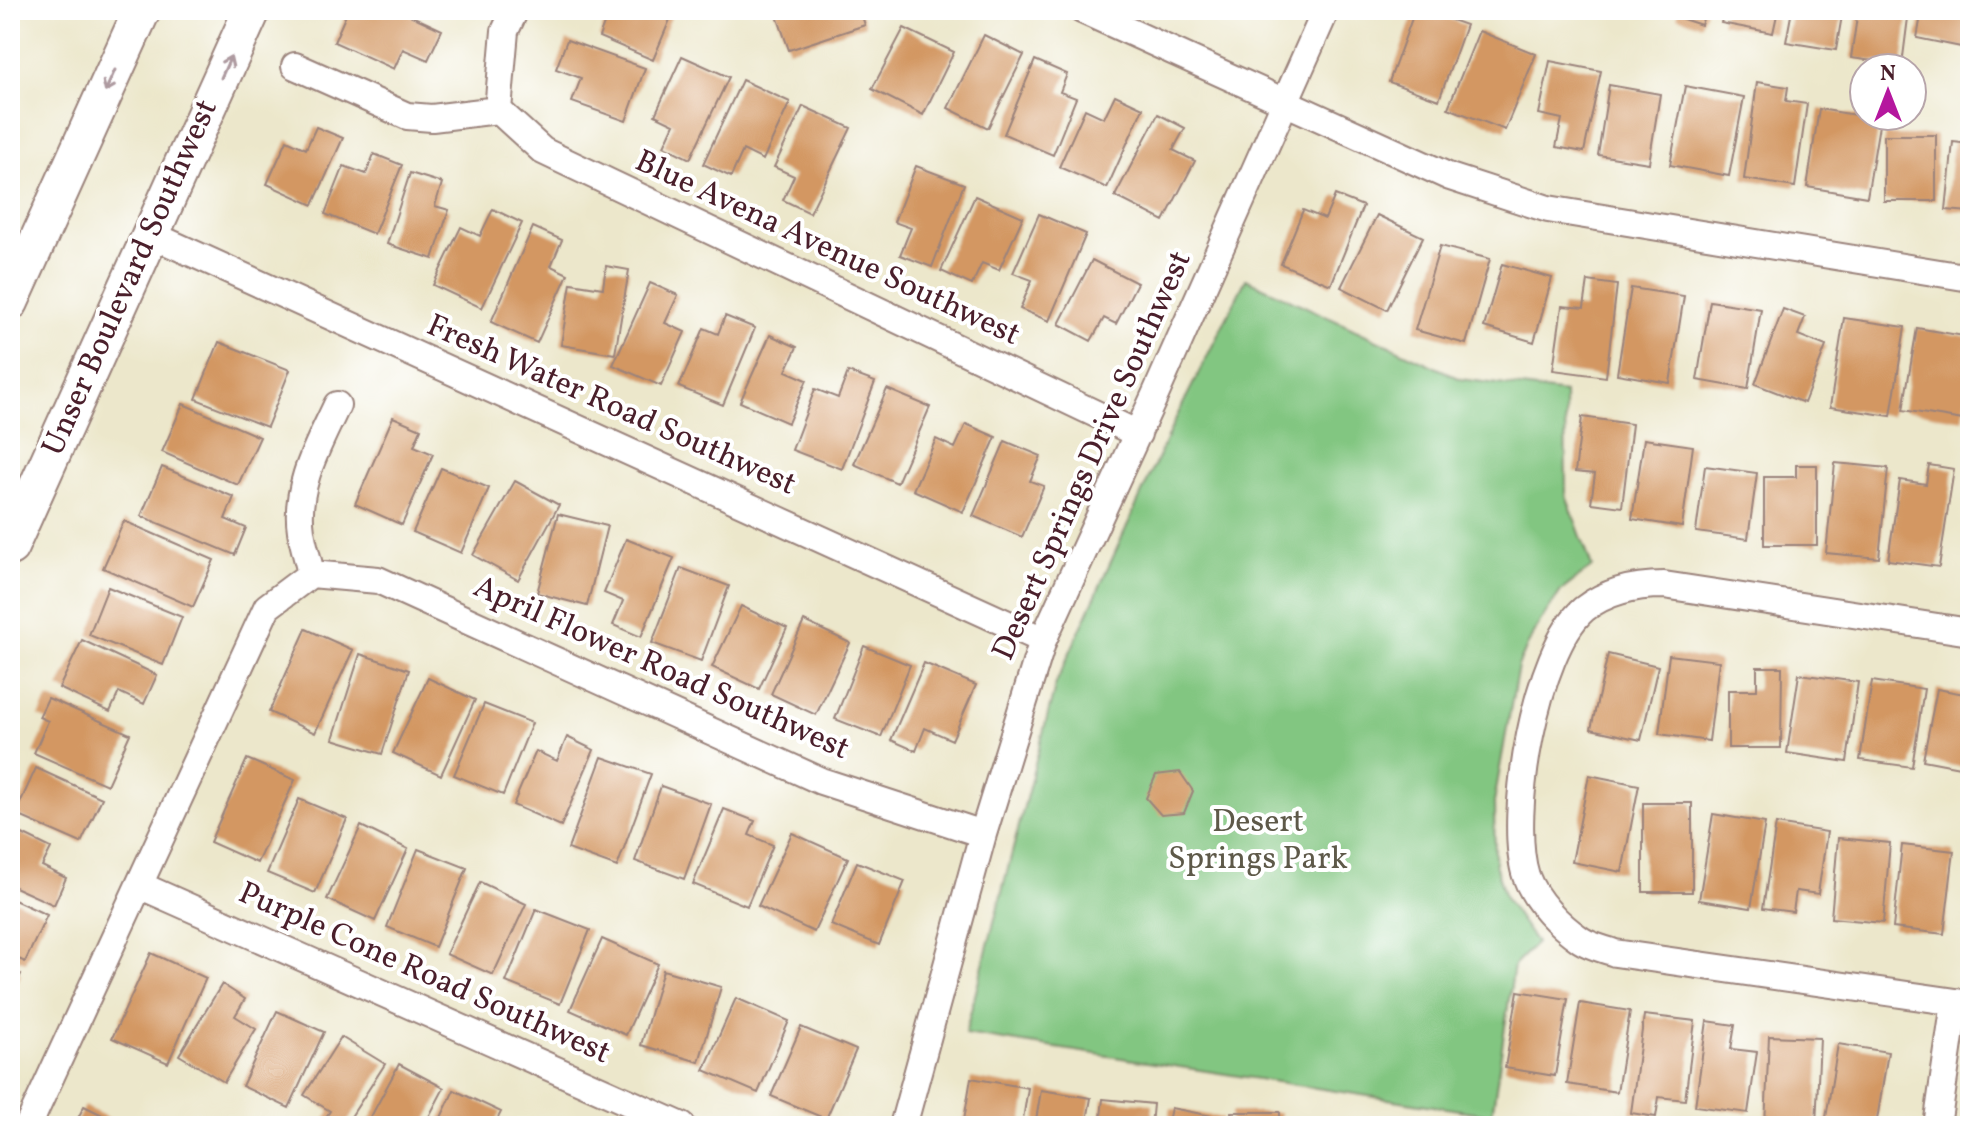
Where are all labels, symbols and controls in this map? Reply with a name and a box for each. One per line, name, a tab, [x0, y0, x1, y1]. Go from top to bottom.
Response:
north arrow	[1848, 52, 1928, 132]
one-way arrow	[219, 55, 234, 80]
text: N	[1880, 59, 1896, 90]
one-way arrow	[101, 68, 116, 93]
street label: Unser Boulevard Southwest	[32, 93, 230, 463]
street label: Blue Avena Avenue Southwest	[627, 140, 1027, 358]
street label: Desert Springs Drive Southwest	[983, 244, 1203, 668]
street label: Fresh Water Road Southwest	[419, 305, 803, 507]
street label: April Flower Road Southwest	[466, 566, 856, 772]
park label: Desert Springs Park	[1168, 801, 1348, 882]
street label: Purple Cone Road Southwest	[231, 872, 617, 1076]

